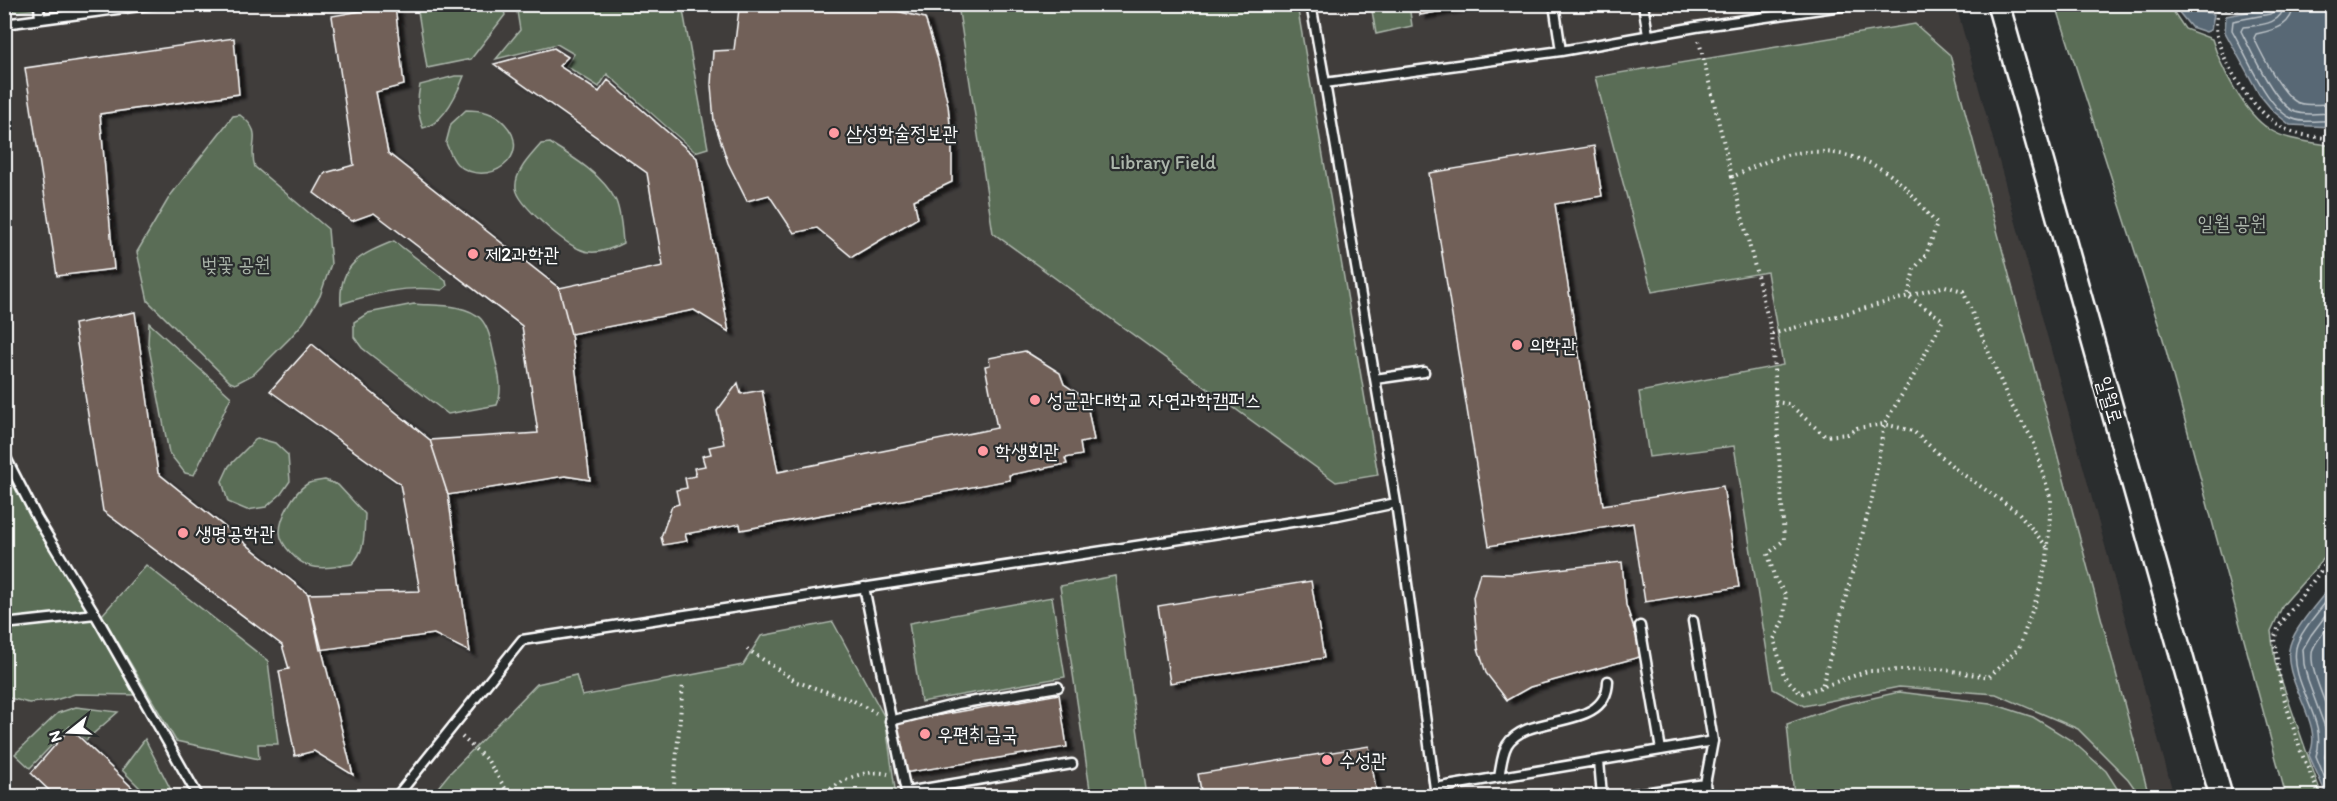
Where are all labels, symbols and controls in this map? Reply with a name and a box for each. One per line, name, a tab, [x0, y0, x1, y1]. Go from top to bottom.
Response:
place label: 삼성학술정보관	[846, 121, 959, 145]
marker: 삼성학술정보관	[827, 126, 841, 140]
park label: Library Field	[1110, 150, 1216, 174]
park label: 일월 공원	[2198, 211, 2266, 235]
place label: 제2과학관	[485, 242, 560, 266]
marker: 제2과학관	[466, 247, 480, 261]
park label: 벚꽃 공원	[202, 252, 270, 276]
place label: 의학관	[1529, 333, 1577, 357]
marker: 의학관	[1510, 338, 1524, 352]
street label: 일월로	[2092, 373, 2128, 427]
place label: 성균관대학교 자연과학캠퍼스	[1047, 388, 1261, 412]
marker: 성균관대학교 자연과학캠퍼스	[1028, 393, 1042, 407]
place label: 학생회관	[995, 439, 1059, 463]
marker: 학생회관	[976, 444, 990, 458]
place label: 생명공학관	[195, 521, 275, 545]
marker: 생명공학관	[176, 526, 190, 540]
north arrow	[39, 702, 99, 762]
place label: 우편취급국	[937, 722, 1017, 746]
marker: 우편취급국	[918, 727, 932, 741]
text: N	[45, 728, 66, 745]
place label: 수성관	[1339, 748, 1387, 772]
marker: 수성관	[1320, 753, 1334, 767]

